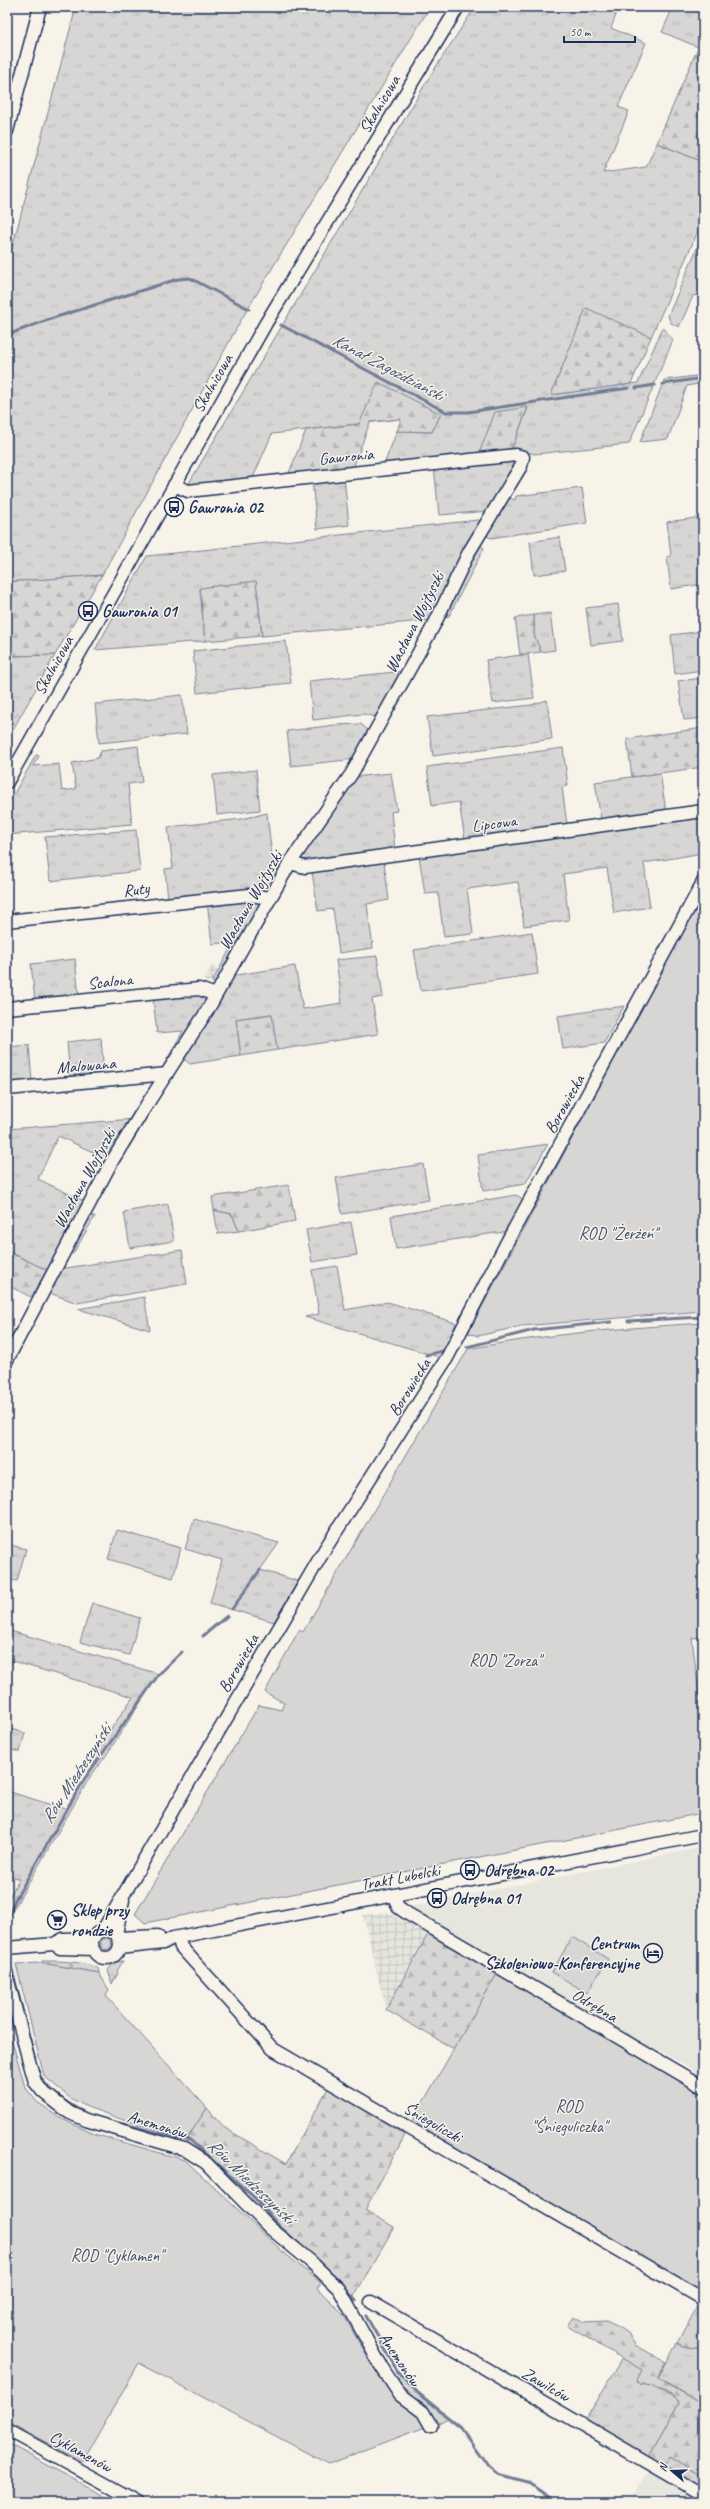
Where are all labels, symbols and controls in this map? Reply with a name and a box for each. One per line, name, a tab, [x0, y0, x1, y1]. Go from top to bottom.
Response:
scale bar	[564, 18, 635, 44]
text: 50 m	[570, 24, 592, 40]
street label: Skalnicowa	[354, 70, 406, 137]
water label: Kanał Zagoździański	[329, 328, 451, 408]
street label: Skalnicowa	[187, 349, 238, 416]
street label: Gawronia	[318, 443, 376, 470]
bus stop icon: Gawronia 02	[163, 496, 185, 518]
place label: Gawronia 02	[188, 497, 264, 518]
street label: Wacława Wojtyszki	[380, 567, 450, 676]
bus stop icon: Gawronia 01	[77, 600, 99, 622]
place label: Gawronia 01	[102, 601, 179, 622]
street label: Skalnicowa	[29, 631, 79, 698]
street label: Lipcowa	[470, 810, 520, 837]
street label: Wacława Wojtyszki	[214, 846, 288, 953]
street label: Ruty	[122, 877, 152, 902]
street label: Scalona	[87, 968, 135, 994]
street label: Malowana	[56, 1052, 118, 1079]
street label: Borowiecka	[540, 1070, 590, 1137]
street label: Wacława Wojtyszki	[49, 1123, 121, 1232]
park label: ROD "Żerżeń"	[579, 1223, 661, 1244]
street label: Borowiecka	[384, 1354, 436, 1420]
street label: Borowiecka	[213, 1629, 264, 1696]
park label: ROD "Zorza"	[469, 1650, 545, 1671]
water label: Rów Miedzeszyński	[36, 1717, 118, 1827]
street label: Trakt Lubelski	[359, 1859, 443, 1895]
bus stop icon: Odrębna 02	[459, 1859, 481, 1881]
place label: Odrębna 02	[484, 1860, 555, 1881]
bus stop icon: Odrębna 01	[426, 1887, 448, 1909]
place label: Odrębna 01	[451, 1888, 523, 1909]
place label: Sklep przy rondzie	[71, 1900, 131, 1941]
supermarket icon: Sklep przy rondzie	[46, 1909, 68, 1931]
place label: Centrum Szkoleniowo-Konferencyjne	[485, 1933, 641, 1974]
hotel icon: Centrum Szkoleniowo-Konferencyjne	[642, 1942, 664, 1964]
street label: Odrębna	[568, 1984, 623, 2028]
park label: ROD "Śnieguliczka"	[531, 2096, 611, 2137]
street label: Śnieguliczki	[400, 2097, 468, 2148]
street label: Anemonów	[125, 2106, 190, 2144]
water label: Rów Miedzeszyński	[203, 2134, 303, 2231]
park label: ROD "Cyklamen"	[71, 2245, 167, 2266]
street label: Anemonów	[374, 2328, 426, 2391]
street label: Zawilców	[518, 2362, 574, 2407]
street label: Cyklamenów	[46, 2426, 117, 2478]
north arrow	[652, 2451, 692, 2491]
text: N	[655, 2460, 671, 2473]

